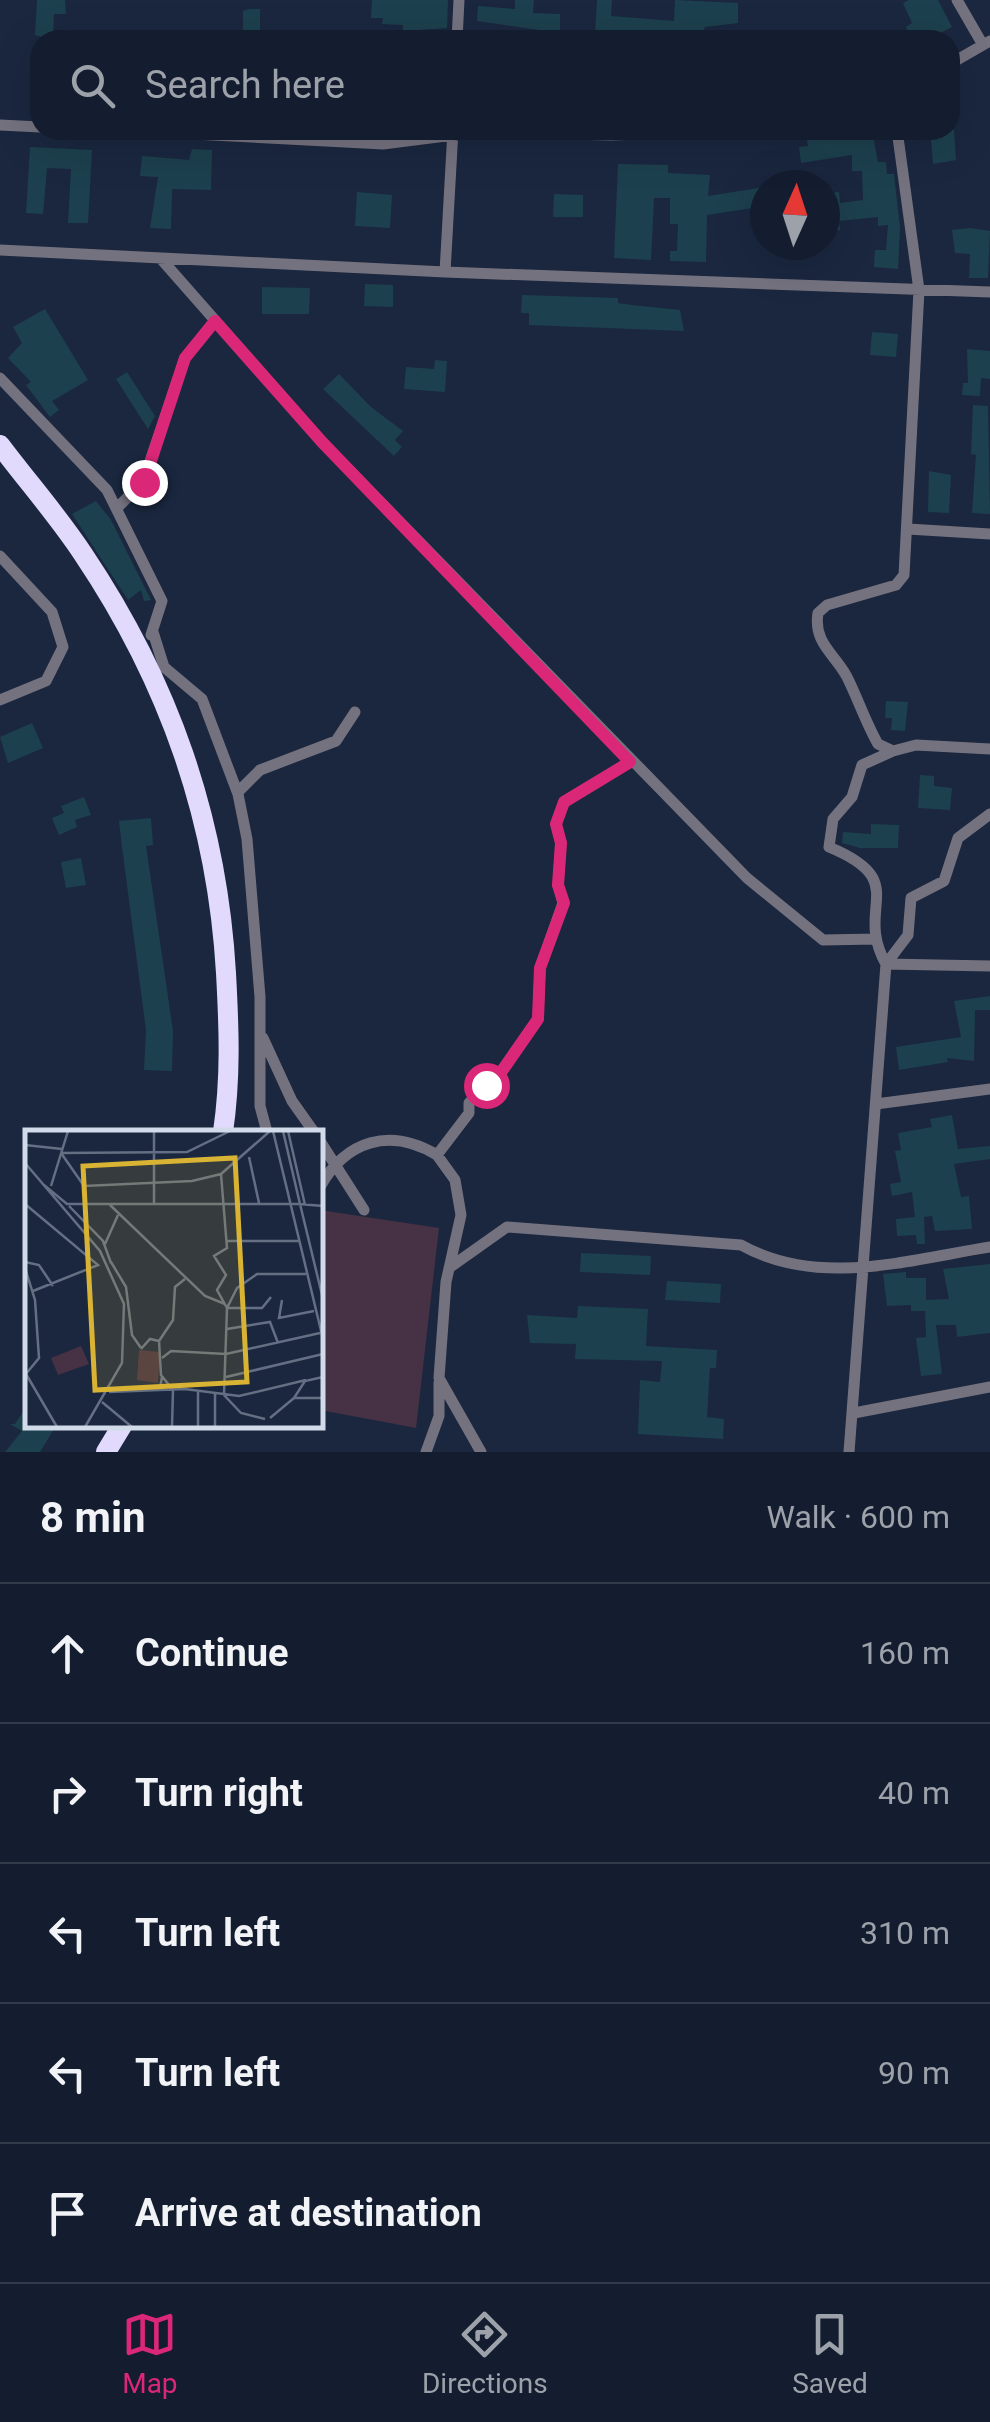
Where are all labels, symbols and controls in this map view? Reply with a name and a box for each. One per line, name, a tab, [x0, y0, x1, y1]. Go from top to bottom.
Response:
search box	[30, 30, 960, 140]
icon: search	[65, 58, 120, 113]
text: Search here	[145, 63, 345, 107]
north arrow	[750, 170, 840, 260]
route end	[122, 460, 168, 506]
route start	[464, 1063, 510, 1109]
inset map	[25, 1130, 322, 1427]
text: 8 min	[40, 1493, 146, 1542]
text: Walk · 600 m	[767, 1498, 950, 1536]
icon: ahead	[40, 1626, 95, 1681]
text: Continue	[135, 1631, 289, 1675]
text: 160 m	[860, 1634, 950, 1672]
icon: right	[40, 1766, 95, 1821]
text: Turn right	[135, 1771, 303, 1815]
text: 40 m	[878, 1774, 950, 1812]
icon: left	[40, 1906, 95, 1961]
text: Turn left	[135, 1911, 280, 1955]
text: 310 m	[860, 1914, 950, 1952]
icon: left	[40, 2046, 95, 2101]
text: Turn left	[135, 2051, 280, 2095]
text: 90 m	[878, 2054, 950, 2092]
icon: arrive	[40, 2186, 95, 2241]
text: Arrive at destination	[135, 2191, 482, 2235]
tab: Map	[122, 2307, 178, 2400]
tab: Directions	[422, 2307, 548, 2400]
tab: Saved	[792, 2307, 868, 2400]

